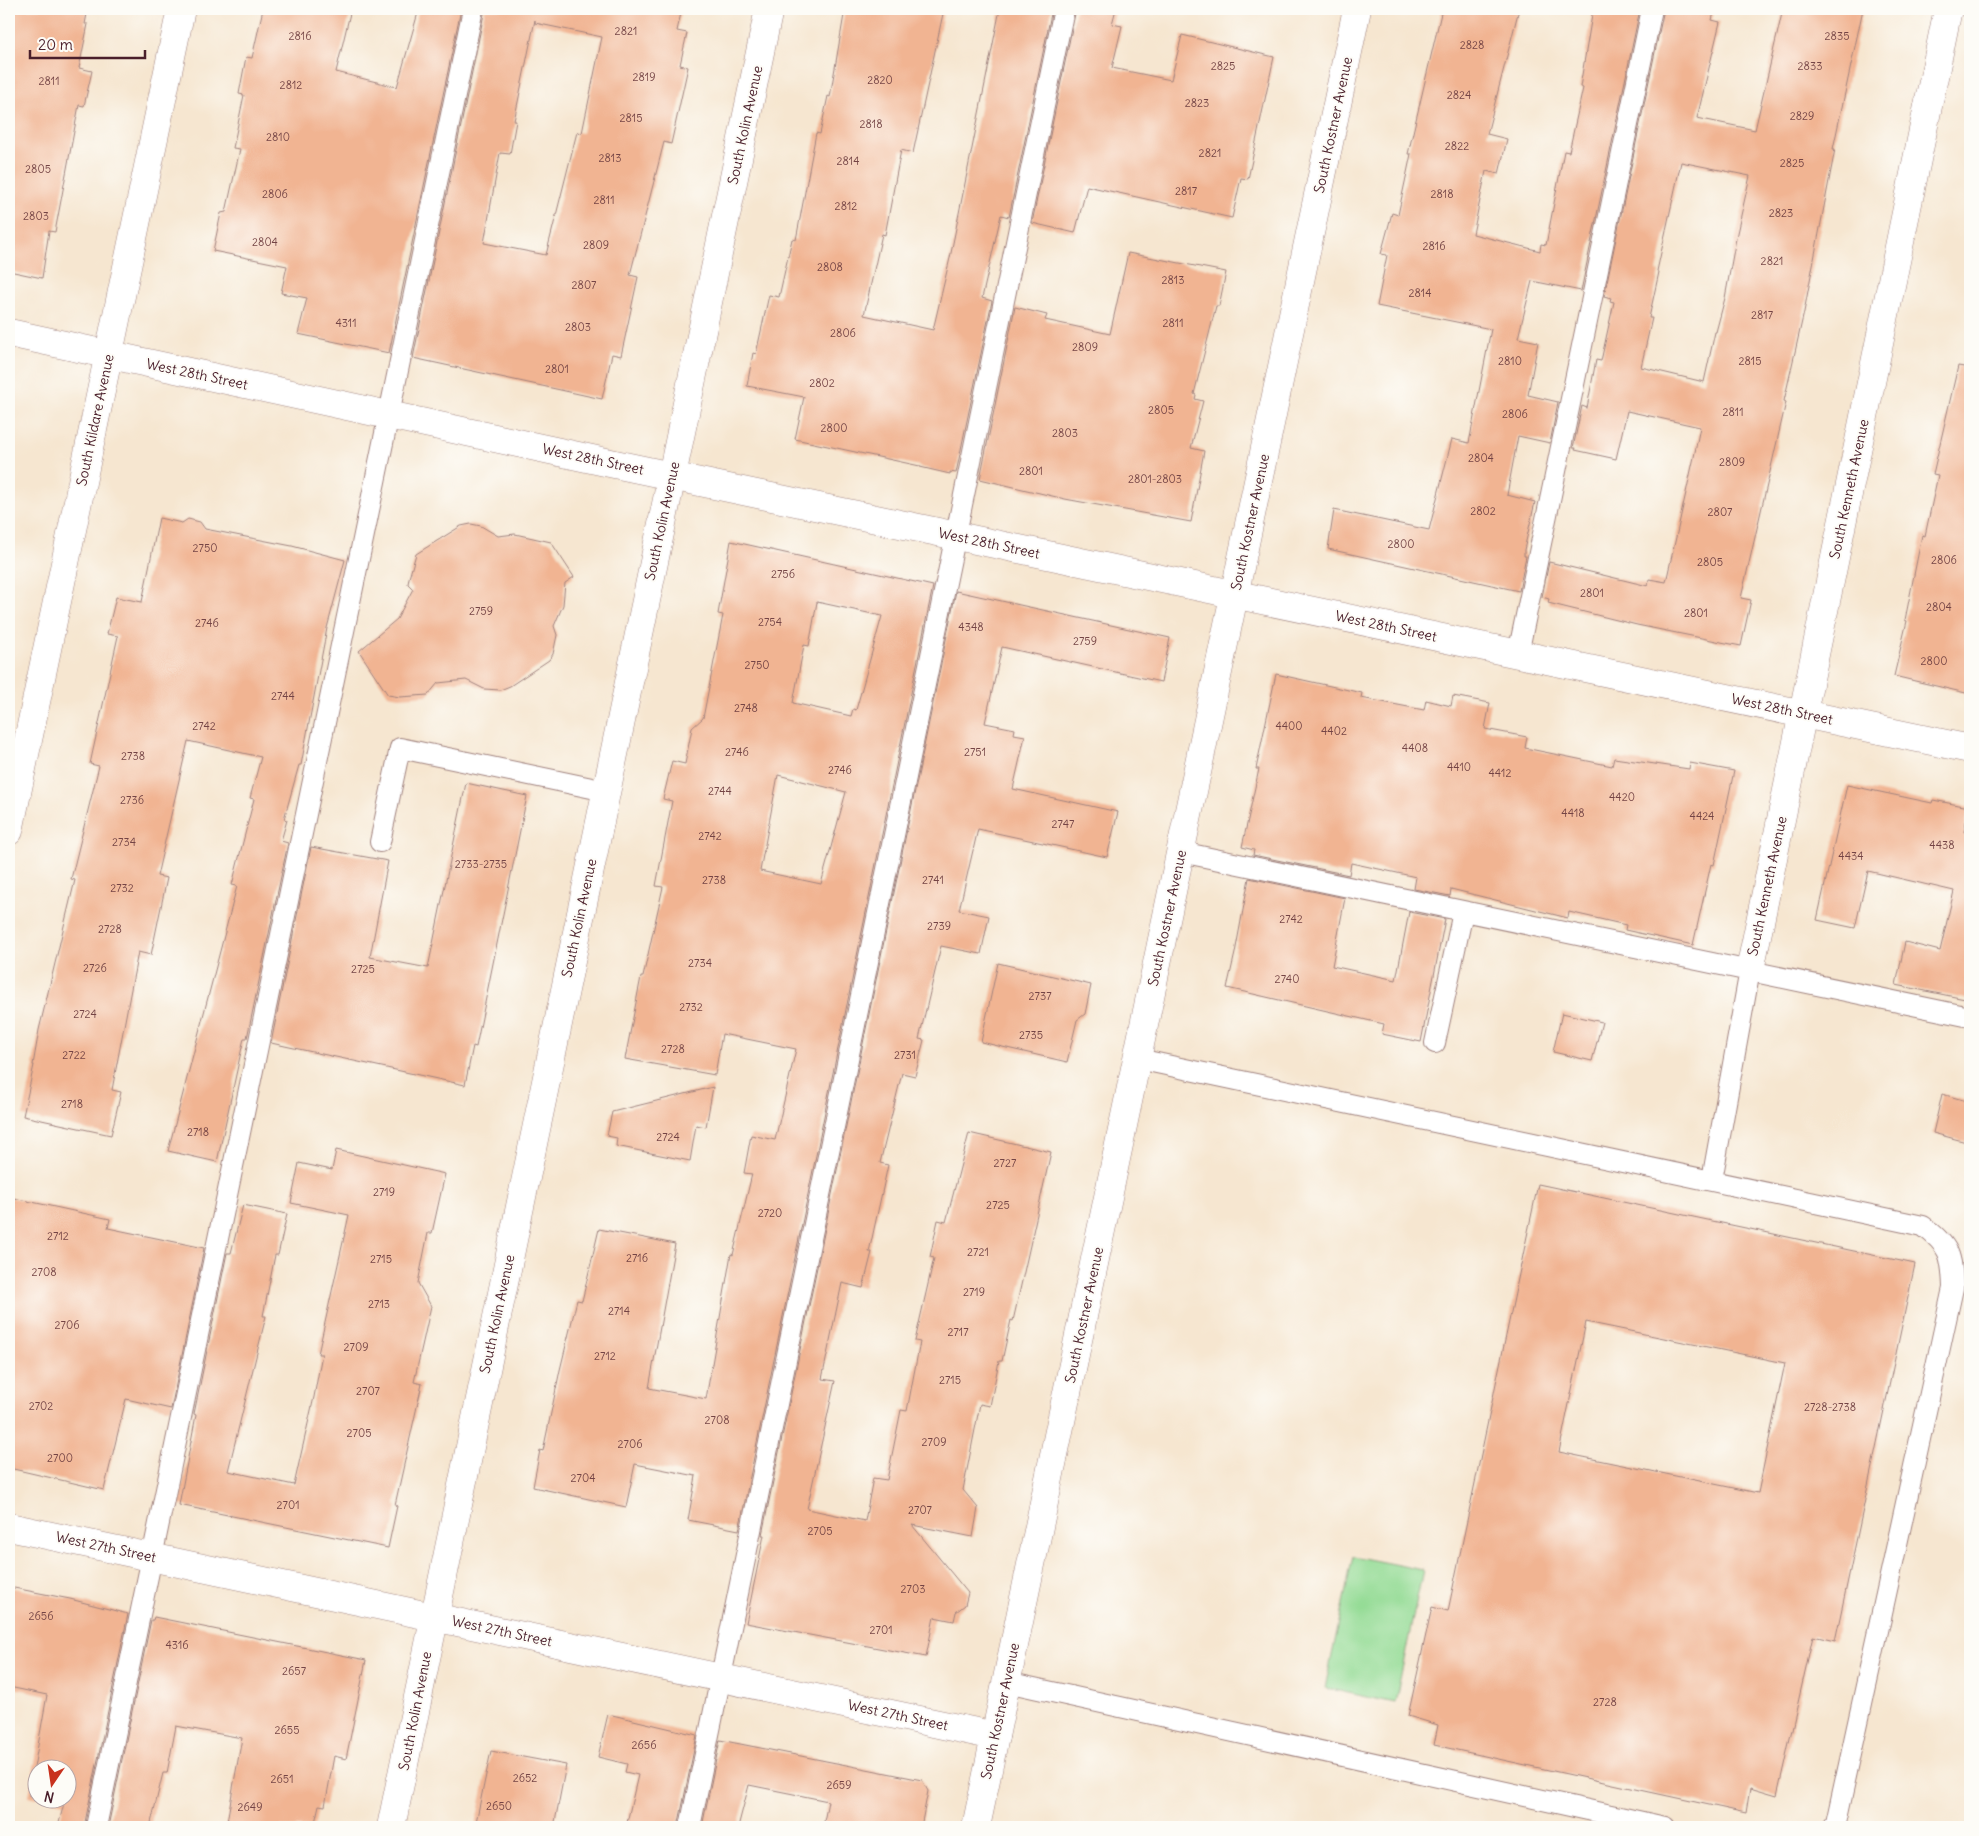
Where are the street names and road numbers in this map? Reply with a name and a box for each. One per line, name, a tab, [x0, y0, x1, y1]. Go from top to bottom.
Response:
street label: South Kostner Avenue	[1310, 55, 1356, 195]
street label: South Kolin Avenue	[724, 64, 766, 186]
street label: South Kildare Avenue	[72, 352, 118, 488]
street label: West 28th Street	[145, 354, 250, 394]
street label: South Kenneth Avenue	[1825, 417, 1873, 561]
street label: West 28th Street	[541, 439, 646, 479]
street label: South Kostner Avenue	[1227, 452, 1273, 592]
street label: South Kolin Avenue	[641, 460, 683, 582]
street label: West 28th Street	[937, 523, 1042, 563]
street label: West 28th Street	[1334, 606, 1439, 646]
street label: West 28th Street	[1730, 689, 1835, 729]
street label: South Kenneth Avenue	[1743, 814, 1791, 958]
street label: South Kostner Avenue	[1144, 848, 1190, 988]
street label: South Kolin Avenue	[558, 857, 600, 979]
street label: South Kostner Avenue	[1061, 1245, 1107, 1385]
street label: South Kolin Avenue	[476, 1253, 518, 1375]
street label: West 27th Street	[54, 1528, 158, 1566]
street label: West 27th Street	[450, 1612, 554, 1650]
street label: South Kostner Avenue	[977, 1641, 1023, 1781]
street label: South Kolin Avenue	[395, 1650, 435, 1772]
street label: West 27th Street	[846, 1696, 950, 1734]

